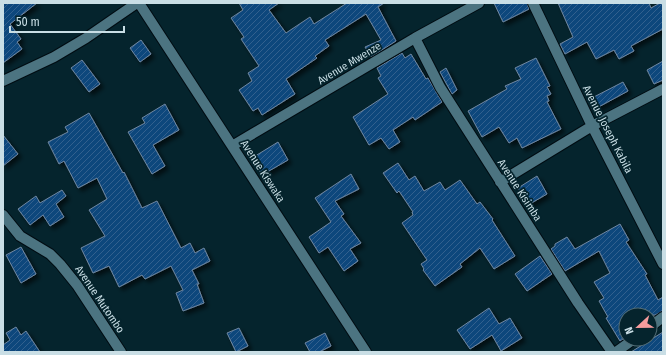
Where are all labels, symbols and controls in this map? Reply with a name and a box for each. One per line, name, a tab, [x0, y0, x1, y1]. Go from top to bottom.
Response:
scale bar	[10, 8, 124, 34]
text: 50 m	[16, 15, 40, 29]
street label: Avenue Mwenze	[315, 39, 383, 87]
street label: Avenue Joseph Kabila	[580, 83, 635, 175]
street label: Avenue Kiswaka	[238, 138, 288, 205]
street label: Avenue Kisimba	[495, 157, 544, 224]
street label: Avenue Mutombo	[72, 263, 127, 336]
north arrow	[618, 307, 658, 347]
text: N	[622, 325, 636, 336]

